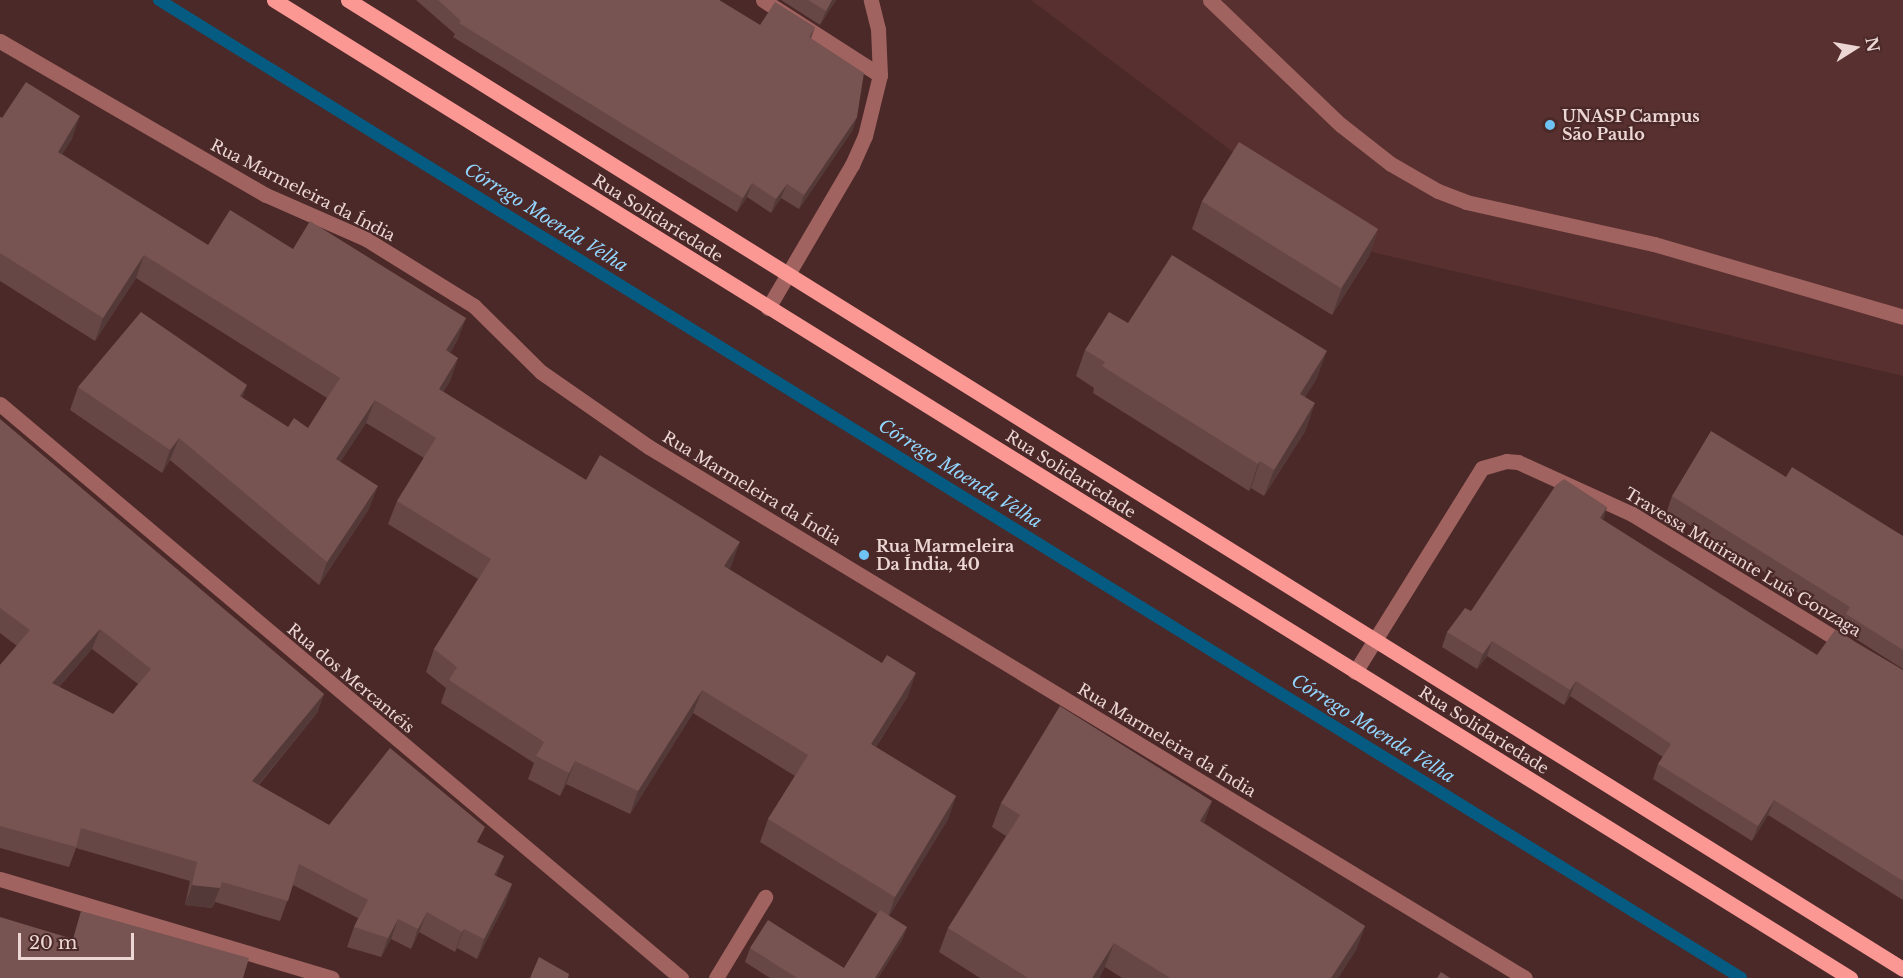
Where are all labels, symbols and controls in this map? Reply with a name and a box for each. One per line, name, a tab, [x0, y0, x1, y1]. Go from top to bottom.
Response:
north arrow	[1825, 18, 1885, 78]
text: N	[1861, 35, 1884, 54]
place label: UNASP Campus São Paulo	[1562, 106, 1700, 144]
marker: UNASP Campus São Paulo	[1543, 118, 1557, 132]
street label: Rua Marmeleira da Índia	[207, 135, 399, 245]
water label: Córrego Moenda Velha	[460, 159, 632, 277]
street label: Rua Solidariedade	[589, 170, 727, 266]
water label: Córrego Moenda Velha	[874, 415, 1046, 533]
street label: Rua Solidariedade	[1002, 426, 1140, 522]
street label: Rua Marmeleira da Índia	[659, 427, 845, 549]
street label: Travessa Mutirante Luís Gonzaga	[1621, 484, 1865, 640]
place label: Rua Marmeleira Da Índia, 40	[876, 536, 1014, 574]
marker: Rua Marmeleira Da Índia, 40	[857, 548, 871, 562]
street label: Rua dos Mercantéis	[284, 619, 418, 737]
water label: Córrego Moenda Velha	[1287, 670, 1459, 788]
street label: Rua Marmeleira da Índia	[1074, 679, 1260, 801]
street label: Rua Solidariedade	[1415, 682, 1553, 778]
scale bar	[21, 921, 136, 959]
text: 20 m	[29, 932, 77, 954]

